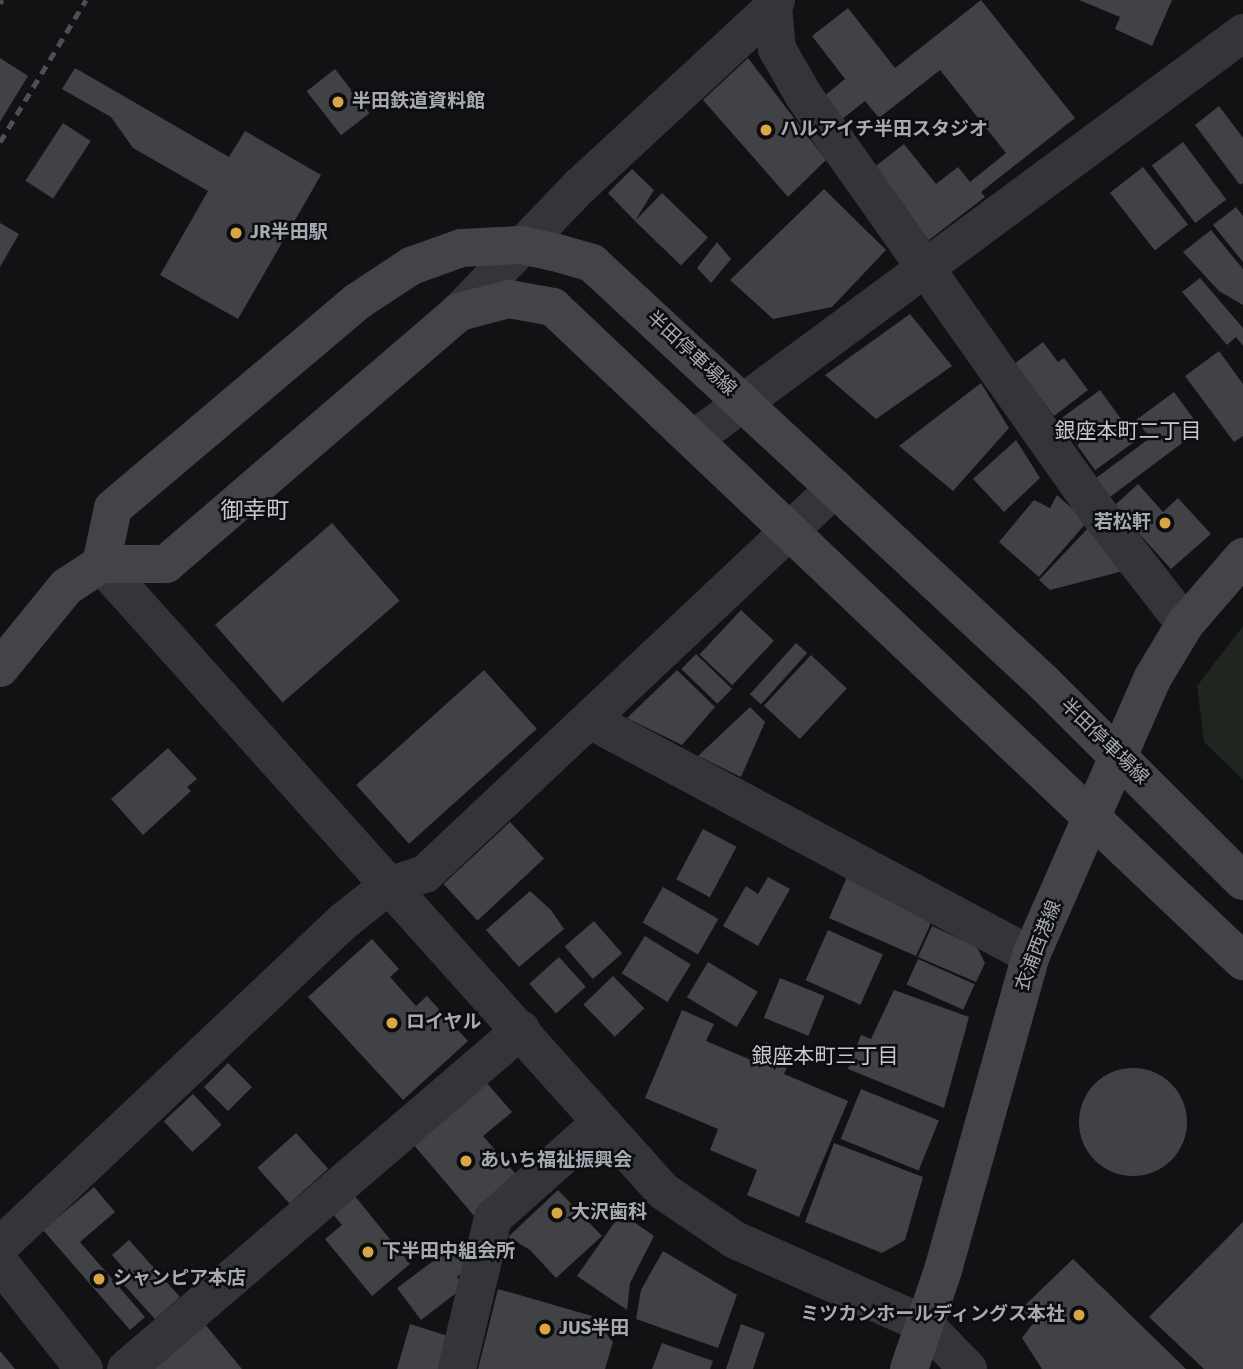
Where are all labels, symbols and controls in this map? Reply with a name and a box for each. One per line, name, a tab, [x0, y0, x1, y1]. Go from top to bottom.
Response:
place label: 半田鉄道資料館	[352, 91, 485, 113]
marker: 半田鉄道資料館	[330, 94, 346, 110]
place label: ハルアイチ半田スタジオ	[780, 119, 989, 141]
marker: ハルアイチ半田スタジオ	[758, 122, 774, 138]
place label: JR半田駅	[250, 222, 328, 244]
marker: JR半田駅	[228, 225, 244, 241]
street label: 半田停車場線	[642, 307, 740, 401]
district label: 銀座本町二丁目	[1055, 418, 1201, 444]
district label: 御幸町	[221, 497, 289, 525]
place label: 若松軒	[1094, 512, 1151, 534]
marker: 若松軒	[1157, 515, 1173, 531]
street label: 半田停車場線	[1055, 694, 1153, 790]
street label: 衣浦西港線	[1011, 898, 1067, 994]
place label: ロイヤル	[406, 1012, 482, 1034]
marker: ロイヤル	[384, 1015, 400, 1031]
district label: 銀座本町三丁目	[752, 1043, 898, 1069]
place label: あいち福祉振興会	[480, 1150, 632, 1172]
marker: あいち福祉振興会	[458, 1153, 474, 1169]
place label: 大沢歯科	[571, 1202, 647, 1224]
marker: 大沢歯科	[549, 1205, 565, 1221]
place label: 下半田中組会所	[382, 1241, 515, 1263]
marker: 下半田中組会所	[360, 1244, 376, 1260]
place label: シャンピア本店	[113, 1268, 246, 1290]
marker: シャンピア本店	[91, 1271, 107, 1287]
place label: ミツカンホールディングス本社	[799, 1304, 1065, 1326]
marker: ミツカンホールディングス本社	[1071, 1307, 1087, 1323]
place label: JUS半田	[559, 1318, 629, 1340]
marker: JUS半田	[537, 1321, 553, 1337]

